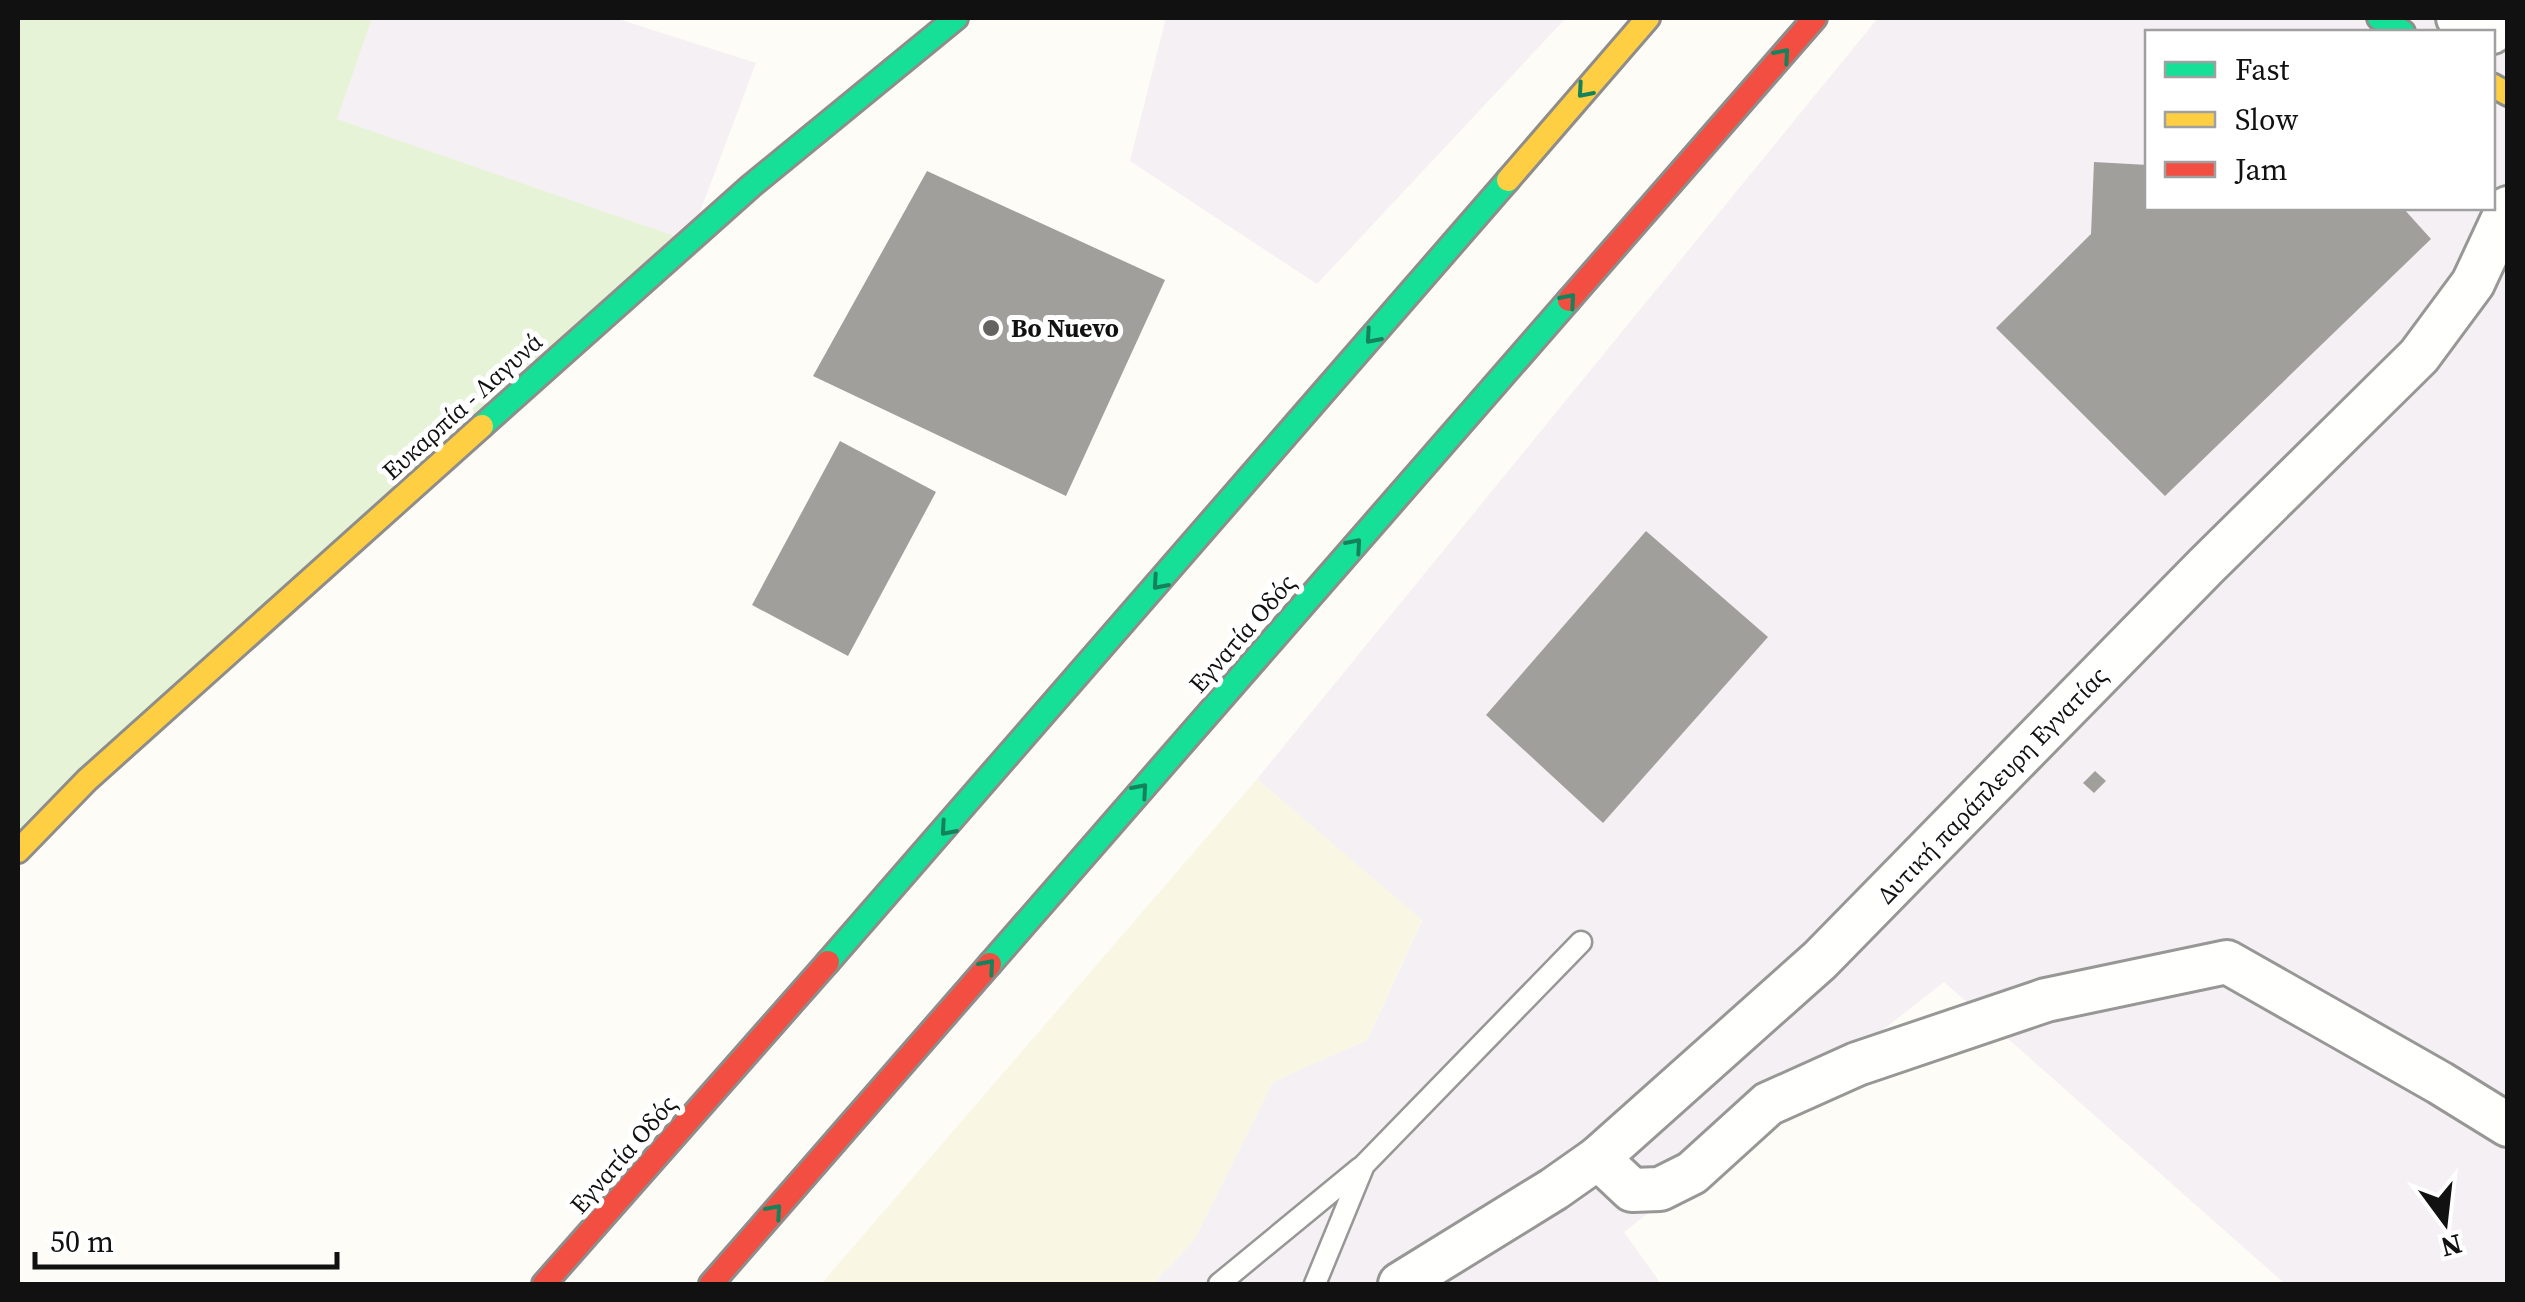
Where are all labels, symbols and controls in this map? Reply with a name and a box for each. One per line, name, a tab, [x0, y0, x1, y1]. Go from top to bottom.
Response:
legend	[2145, 30, 2495, 210]
one-way arrow	[1771, 48, 1789, 67]
text: Fast	[2235, 49, 2289, 90]
one-way arrow	[1578, 80, 1596, 98]
text: Slow	[2235, 99, 2298, 140]
text: Jam	[2234, 149, 2288, 190]
one-way arrow	[1557, 293, 1575, 312]
place label: Bo Nuevo	[1011, 311, 1119, 345]
marker: Bo Nuevo	[980, 317, 1002, 339]
street label: Ευκαρπία - Λαγυνά	[375, 325, 550, 487]
one-way arrow	[1365, 325, 1383, 344]
one-way arrow	[1344, 538, 1362, 557]
street label: Εγνατία Οδός	[1181, 566, 1303, 700]
one-way arrow	[1153, 571, 1171, 590]
street label: Δυτική παράπλευρη Εγνατίας	[1869, 659, 2115, 911]
one-way arrow	[1130, 783, 1148, 802]
one-way arrow	[940, 817, 958, 836]
one-way arrow	[977, 959, 995, 977]
street label: Εγνατία Οδός	[562, 1087, 684, 1221]
north arrow	[2395, 1172, 2495, 1272]
one-way arrow	[764, 1204, 782, 1223]
scale bar	[35, 1207, 338, 1269]
text: 50 m	[50, 1221, 114, 1262]
text: N	[2437, 1225, 2466, 1267]

